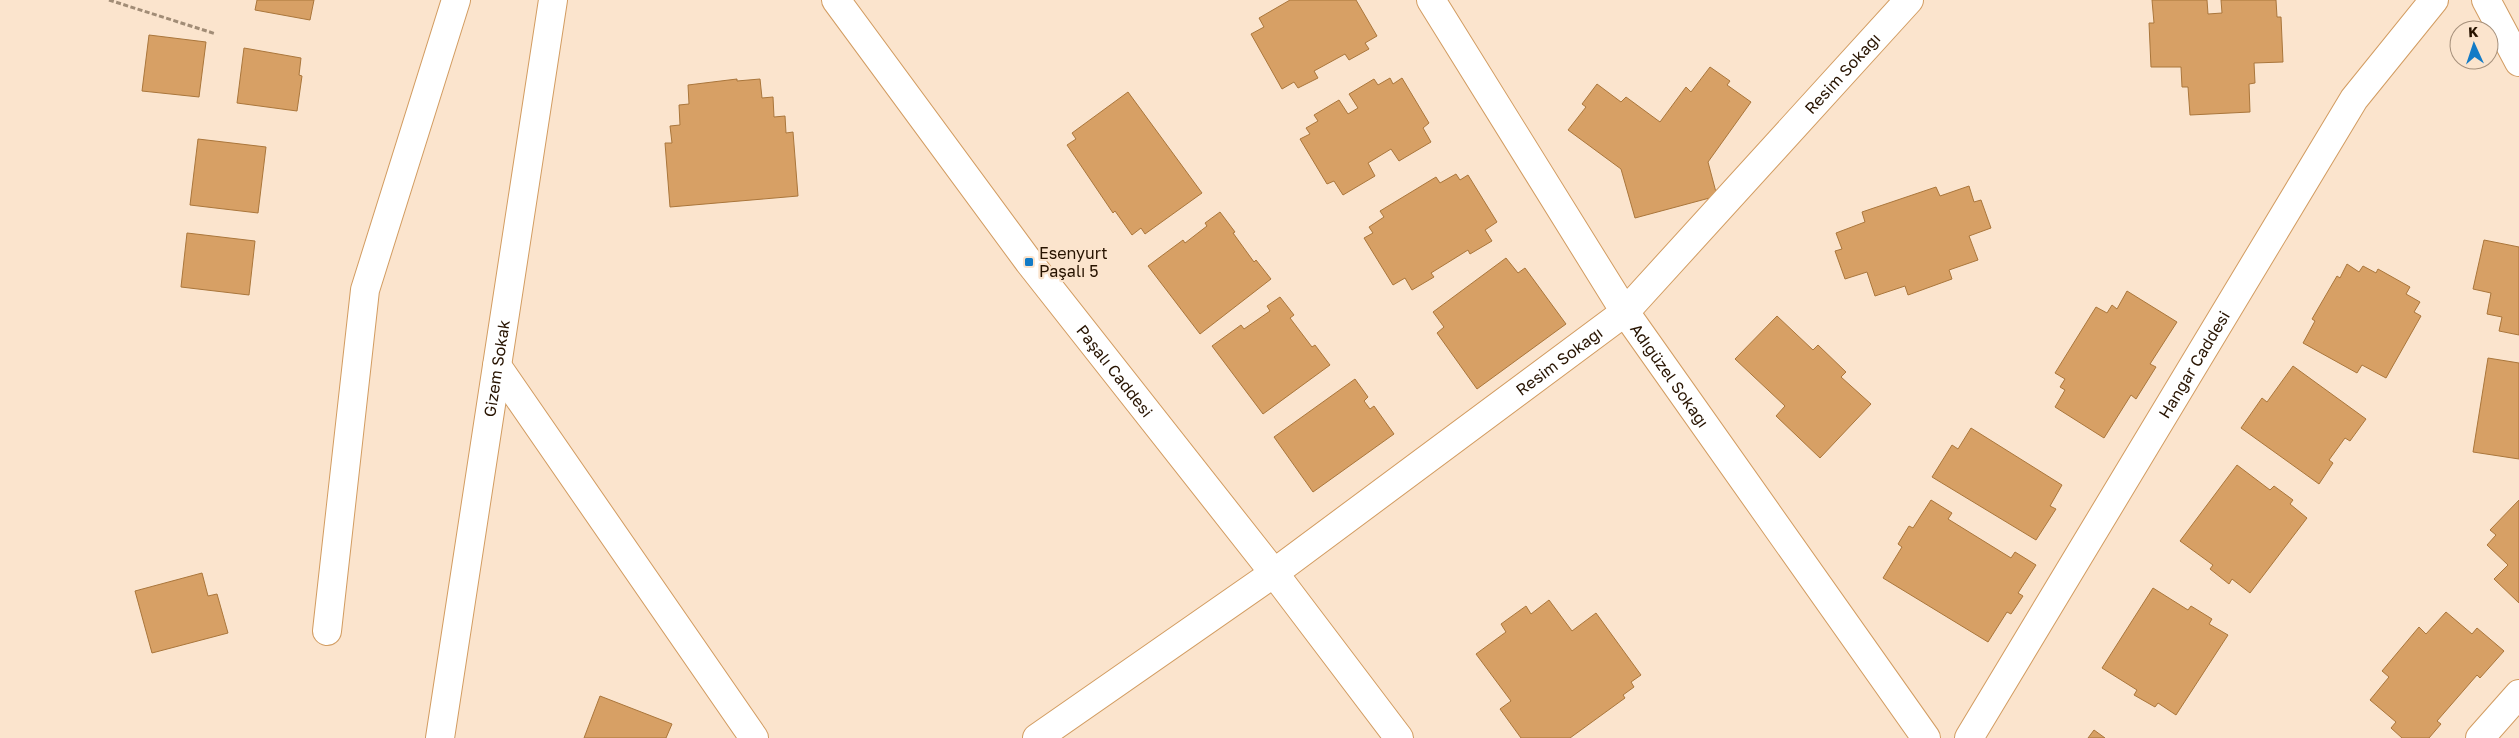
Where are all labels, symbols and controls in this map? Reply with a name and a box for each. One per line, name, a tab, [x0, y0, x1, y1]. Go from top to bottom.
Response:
north arrow	[2449, 20, 2499, 70]
text: K	[2468, 23, 2479, 40]
street label: Resim Sokağı	[1800, 28, 1884, 118]
place label: Esenyurt Paşalı 5	[1039, 243, 1108, 281]
marker: Esenyurt Paşalı 5	[1023, 256, 1035, 268]
street label: Hangar Caddesi	[2154, 307, 2234, 422]
street label: Gizem Sokak	[479, 318, 514, 418]
street label: Adıgüzel Sokağı	[1626, 319, 1713, 431]
street label: Paşalı Caddesi	[1072, 321, 1157, 421]
street label: Resim Sokağı	[1512, 322, 1606, 400]

